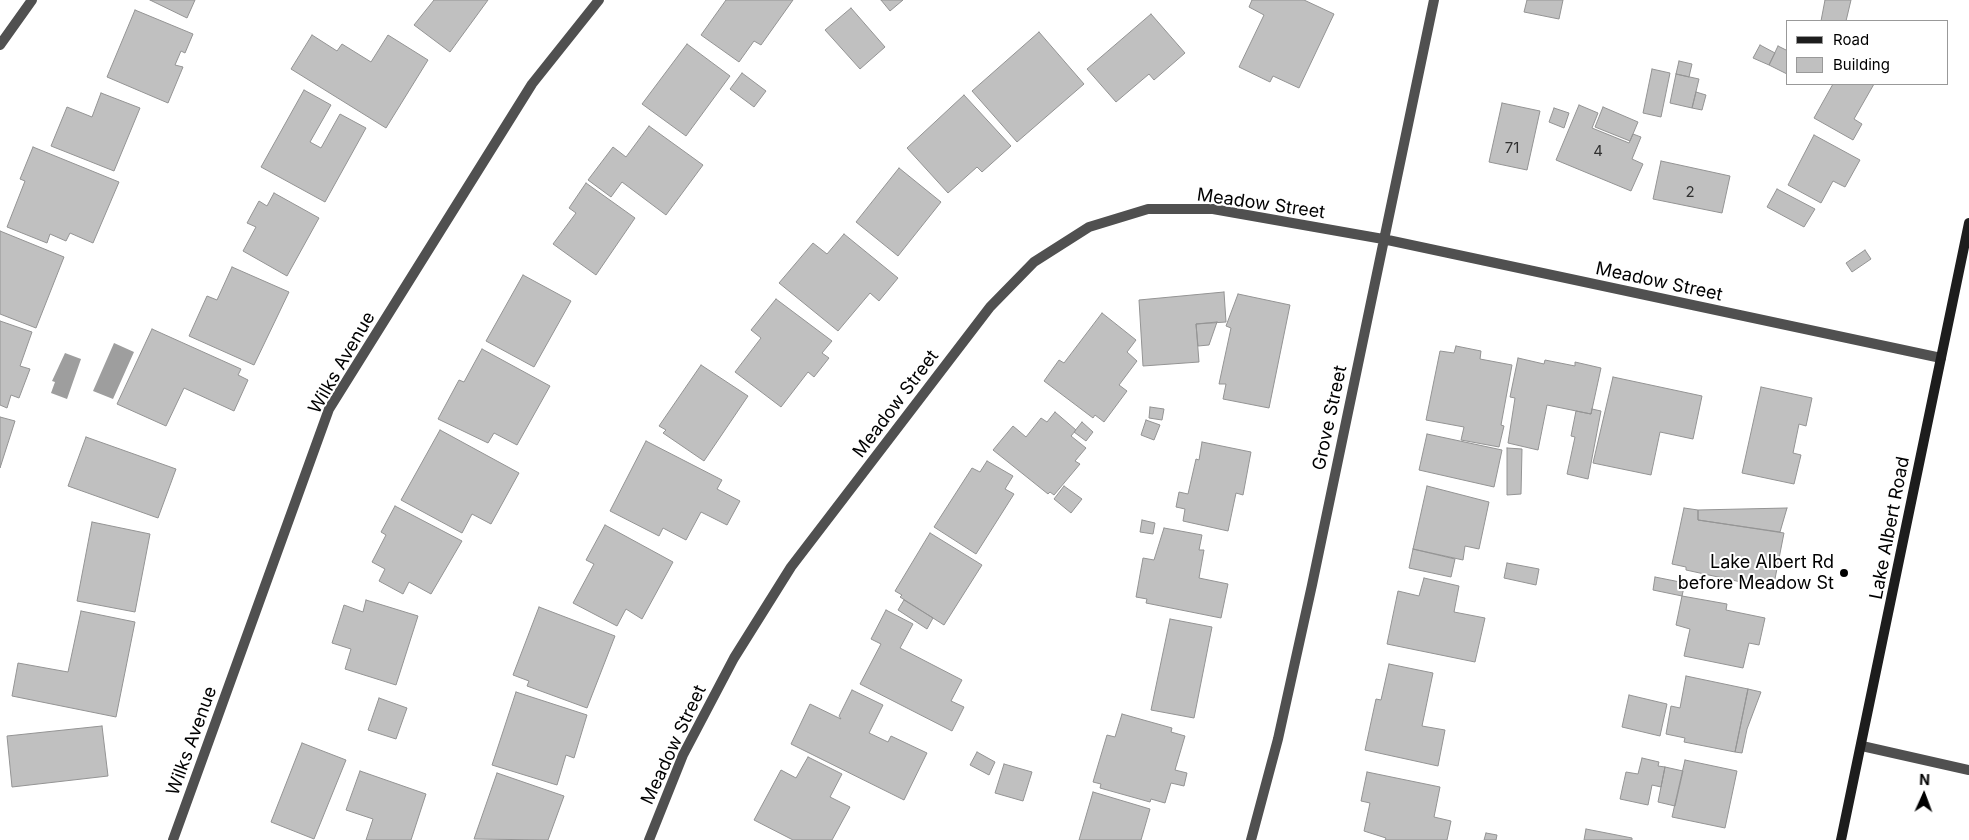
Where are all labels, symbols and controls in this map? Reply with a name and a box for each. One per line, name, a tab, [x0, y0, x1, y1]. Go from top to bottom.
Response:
legend	[1786, 20, 1949, 85]
text: Road	[1833, 30, 1869, 49]
text: Building	[1833, 55, 1890, 74]
house number: 71	[1505, 139, 1519, 157]
house number: 4	[1593, 142, 1603, 160]
house number: 2	[1685, 183, 1695, 201]
street label: Meadow Street	[1196, 184, 1326, 224]
street label: Meadow Street	[1594, 258, 1724, 306]
street label: Wilks Avenue	[304, 308, 380, 418]
street label: Meadow Street	[849, 346, 943, 462]
street label: Grove Street	[1308, 364, 1352, 472]
street label: Lake Albert Road	[1866, 455, 1914, 601]
place label: Lake Albert Rd before Meadow St	[1678, 552, 1834, 594]
marker: Lake Albert Rd before Meadow St	[1838, 567, 1850, 579]
street label: Meadow Street	[637, 682, 711, 808]
street label: Wilks Avenue	[162, 684, 222, 798]
north arrow	[1899, 770, 1949, 820]
text: N	[1919, 771, 1930, 788]

